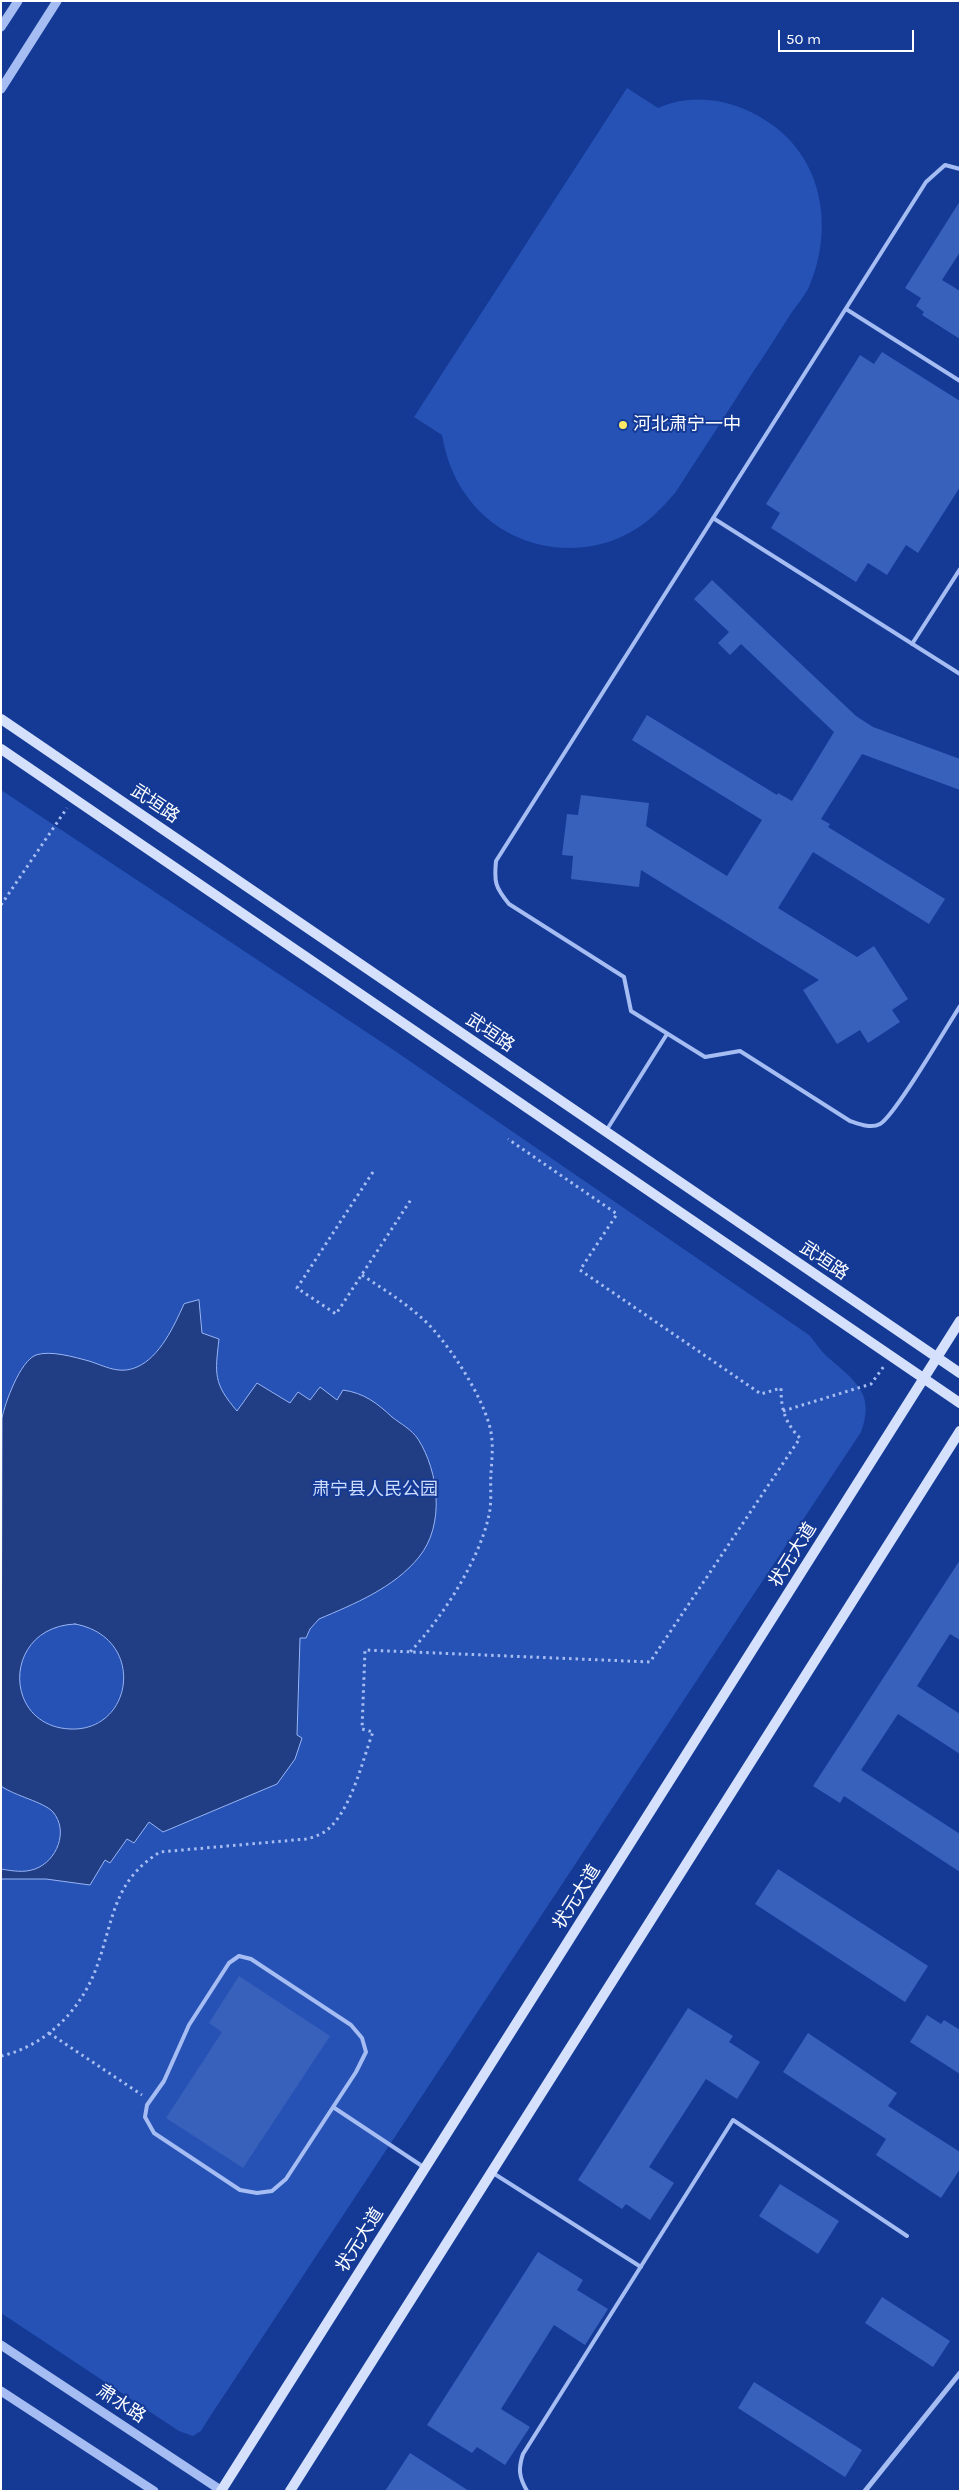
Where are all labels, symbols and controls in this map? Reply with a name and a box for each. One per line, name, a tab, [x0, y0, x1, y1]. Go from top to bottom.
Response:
scale bar	[781, 20, 917, 52]
text: 50 m	[786, 30, 821, 48]
place label: 河北肃宁一中	[633, 414, 741, 436]
marker: 河北肃宁一中	[617, 419, 629, 431]
street label: 武垣路	[127, 780, 183, 828]
street label: 武垣路	[462, 1009, 518, 1057]
street label: 武垣路	[796, 1237, 852, 1285]
park label: 肃宁县人民公园	[312, 1479, 438, 1501]
street label: 状元大道	[765, 1519, 821, 1591]
street label: 状元大道	[549, 1861, 605, 1933]
street label: 状元大道	[332, 2204, 388, 2276]
street label: 肃水路	[92, 2380, 150, 2428]

